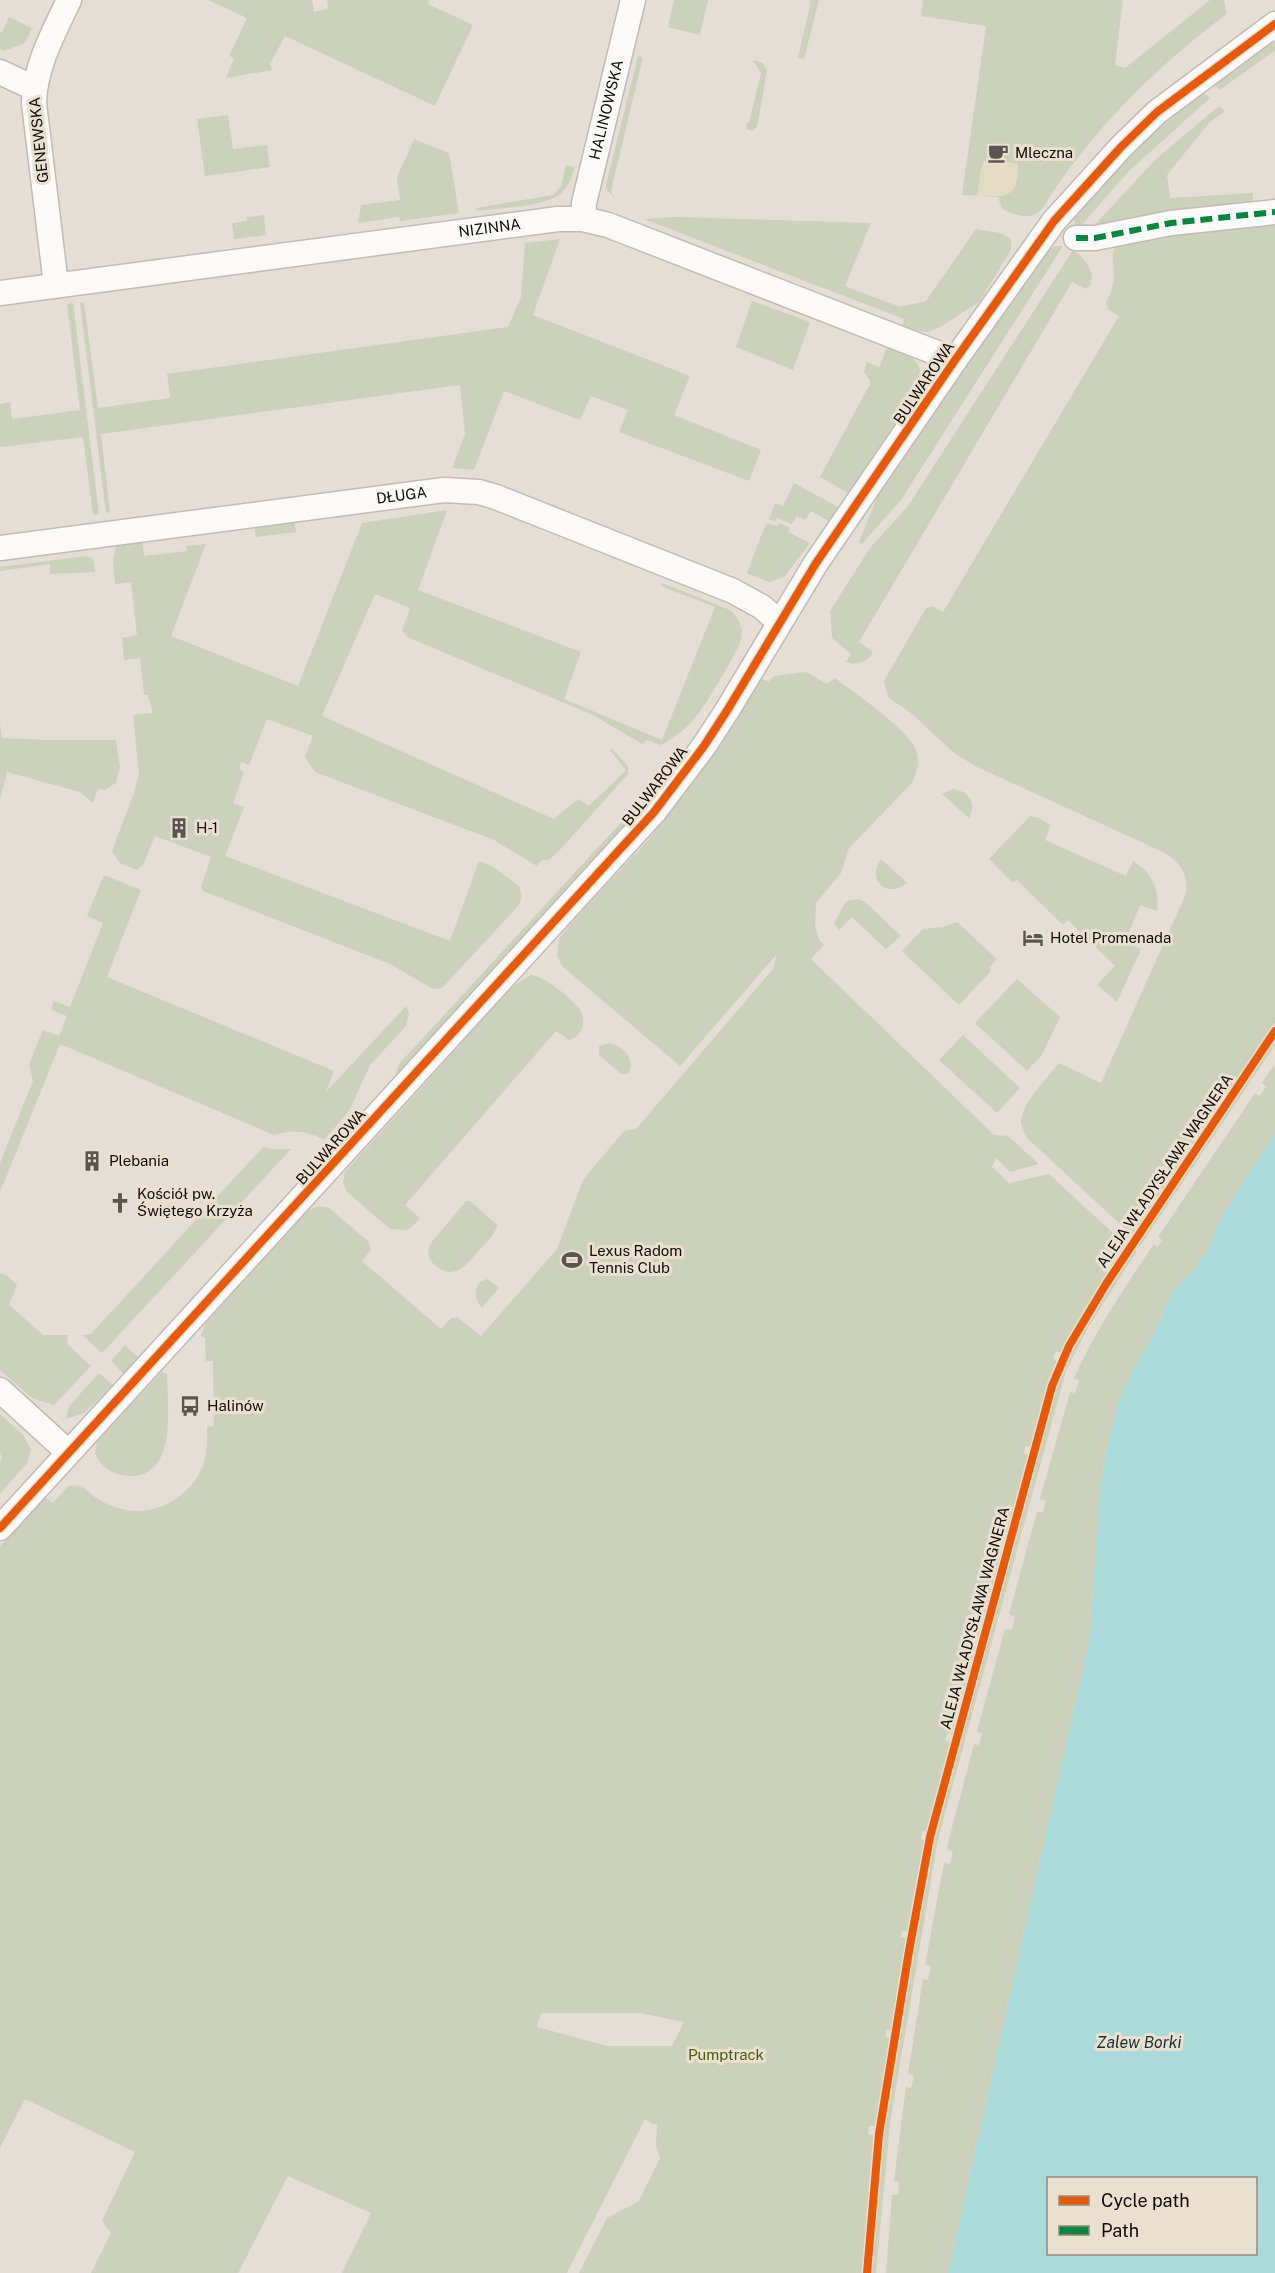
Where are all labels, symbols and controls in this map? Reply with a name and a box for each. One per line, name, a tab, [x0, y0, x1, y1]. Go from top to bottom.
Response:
street label: HALINOWSKA	[586, 57, 626, 161]
street label: GENEWSKA	[26, 96, 51, 184]
cafe icon: Mleczna	[986, 141, 1010, 165]
place label: Mleczna	[1015, 144, 1073, 161]
street label: NIZINNA	[457, 215, 522, 240]
street label: BULWAROWA	[890, 338, 958, 427]
street label: DŁUGA	[375, 483, 428, 507]
street label: BULWAROWA	[619, 743, 691, 829]
building icon: H-1	[167, 816, 191, 840]
place label: H-1	[196, 819, 218, 836]
hotel icon: Hotel Promenada	[1021, 926, 1045, 950]
place label: Hotel Promenada	[1050, 929, 1171, 946]
street label: ALEJA WŁADYSŁAWA WAGNERA	[1093, 1070, 1236, 1271]
street label: BULWAROWA	[292, 1105, 369, 1188]
building icon: Plebania	[80, 1149, 104, 1173]
place label: Plebania	[109, 1152, 169, 1169]
place label: Kościół pw. Świętego Krzyża	[137, 1185, 253, 1219]
church icon: Kościół pw. Świętego Krzyża	[108, 1191, 132, 1215]
place label: Lexus Radom Tennis Club	[589, 1242, 682, 1276]
sports icon: Lexus Radom Tennis Club	[560, 1248, 584, 1272]
bus stop icon: Halinów	[178, 1394, 202, 1418]
place label: Halinów	[207, 1397, 264, 1414]
street label: ALEJA WŁADYSŁAWA WAGNERA	[937, 1504, 1013, 1731]
water label: Zalew Borki	[1097, 2033, 1181, 2052]
park label: Pumptrack	[688, 2046, 764, 2063]
legend	[1047, 2177, 1257, 2255]
text: Cycle path	[1101, 2190, 1190, 2211]
text: Path	[1101, 2220, 1139, 2241]

